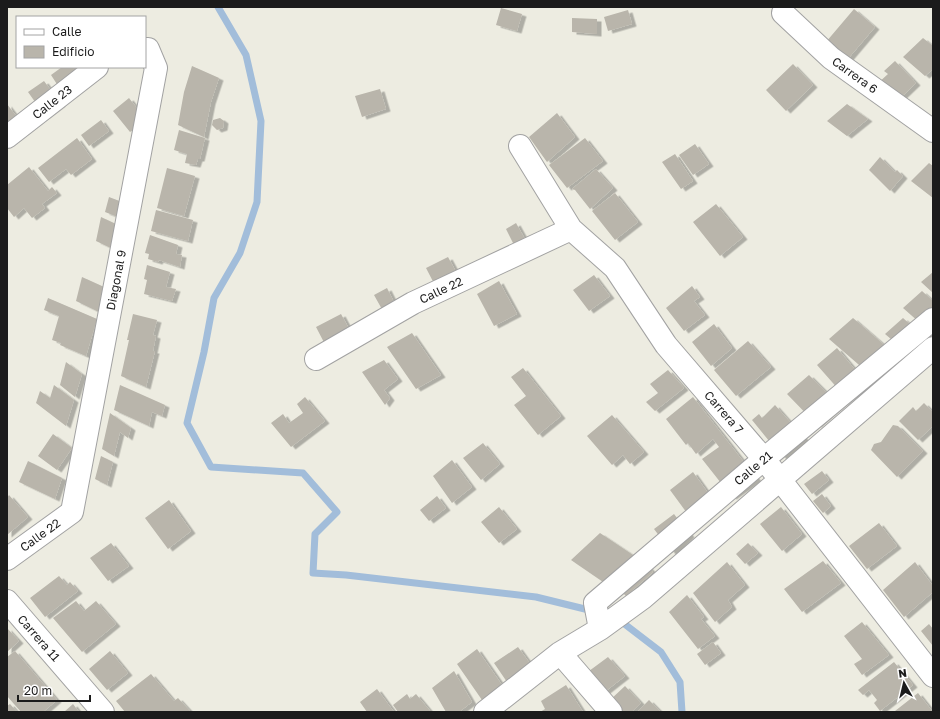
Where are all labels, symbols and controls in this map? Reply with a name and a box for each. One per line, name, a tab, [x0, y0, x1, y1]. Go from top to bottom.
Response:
legend	[16, 16, 146, 68]
text: Calle	[52, 24, 82, 39]
text: Edificio	[52, 44, 94, 59]
street label: Carrera 6	[829, 53, 881, 97]
street label: Calle 23	[29, 82, 75, 122]
street label: Diagonal 9	[103, 249, 129, 311]
street label: Calle 22	[417, 273, 465, 307]
street label: Carrera 7	[701, 388, 747, 436]
street label: Calle 21	[731, 448, 775, 488]
street label: Calle 22	[17, 515, 63, 555]
street label: Carrera 11	[15, 612, 64, 665]
north arrow	[884, 663, 924, 703]
text: N	[897, 666, 908, 680]
scale bar	[18, 677, 90, 703]
text: 20 m	[24, 683, 52, 698]

